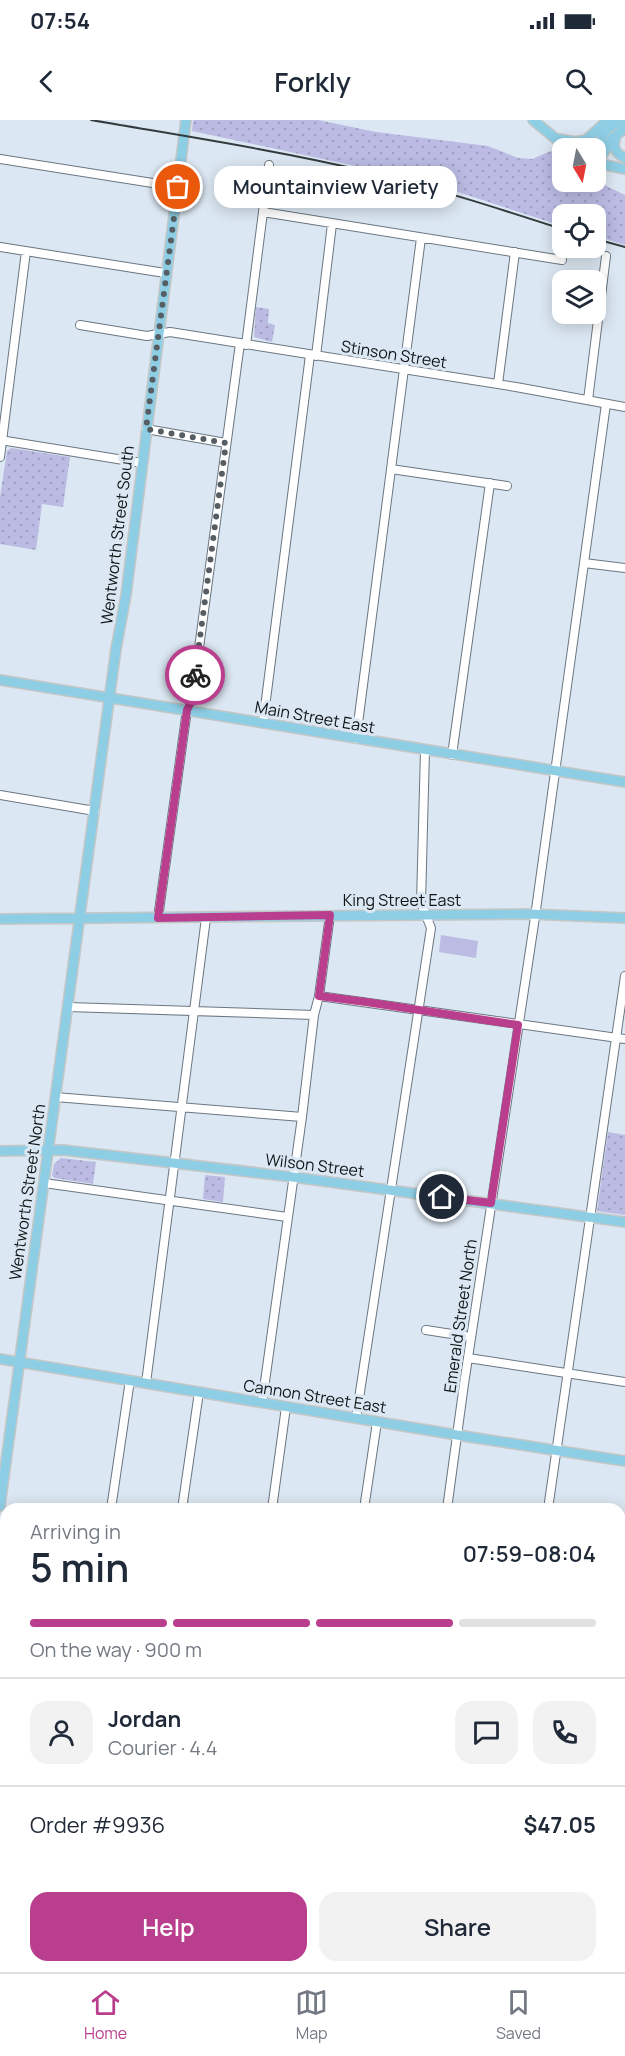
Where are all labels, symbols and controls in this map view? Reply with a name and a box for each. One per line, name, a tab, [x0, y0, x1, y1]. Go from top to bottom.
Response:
text: 07:54	[30, 6, 90, 36]
text: Forkly	[274, 63, 351, 100]
icon: back	[30, 65, 63, 98]
icon: search	[562, 65, 595, 98]
north arrow	[552, 138, 606, 192]
map controls	[552, 138, 606, 324]
pin	[152, 161, 203, 212]
callout: Mountainview Variety	[214, 166, 457, 208]
icon: bag	[161, 170, 194, 203]
text: Mountainview Variety	[233, 173, 438, 200]
button: locate	[552, 204, 606, 258]
button: layers	[552, 270, 606, 324]
street label: Stinson Street	[339, 335, 449, 373]
street label: Wentworth Street South	[95, 444, 139, 626]
courier	[165, 645, 225, 705]
icon: bike	[179, 659, 212, 692]
street label: Main Street East	[253, 696, 377, 738]
street label: King Street East	[343, 889, 461, 911]
street label: Wentworth Street North	[4, 1103, 50, 1281]
street label: Wilson Street	[264, 1148, 366, 1182]
pin	[416, 1171, 467, 1222]
icon: home	[425, 1180, 458, 1213]
street label: Emerald Street North	[438, 1238, 482, 1394]
street label: Cannon Street East	[242, 1374, 388, 1418]
text: Arriving in	[30, 1518, 121, 1545]
text: 07:59–08:04	[463, 1539, 596, 1569]
text: 5 min	[30, 1540, 129, 1594]
text: On the way · 900 m	[30, 1636, 202, 1663]
button: person	[30, 1701, 93, 1764]
button: chat	[455, 1701, 518, 1764]
button: phone	[533, 1701, 596, 1764]
text: Jordan	[108, 1704, 181, 1734]
text: Courier · 4.4	[108, 1734, 218, 1761]
text: Order #9936	[30, 1810, 165, 1840]
text: $47.05	[523, 1810, 596, 1840]
button: Help	[30, 1892, 307, 1961]
button: Share	[319, 1892, 596, 1961]
tab: Home	[84, 1986, 127, 2044]
tab: Map	[295, 1986, 328, 2044]
tab: Saved	[496, 1986, 541, 2044]

